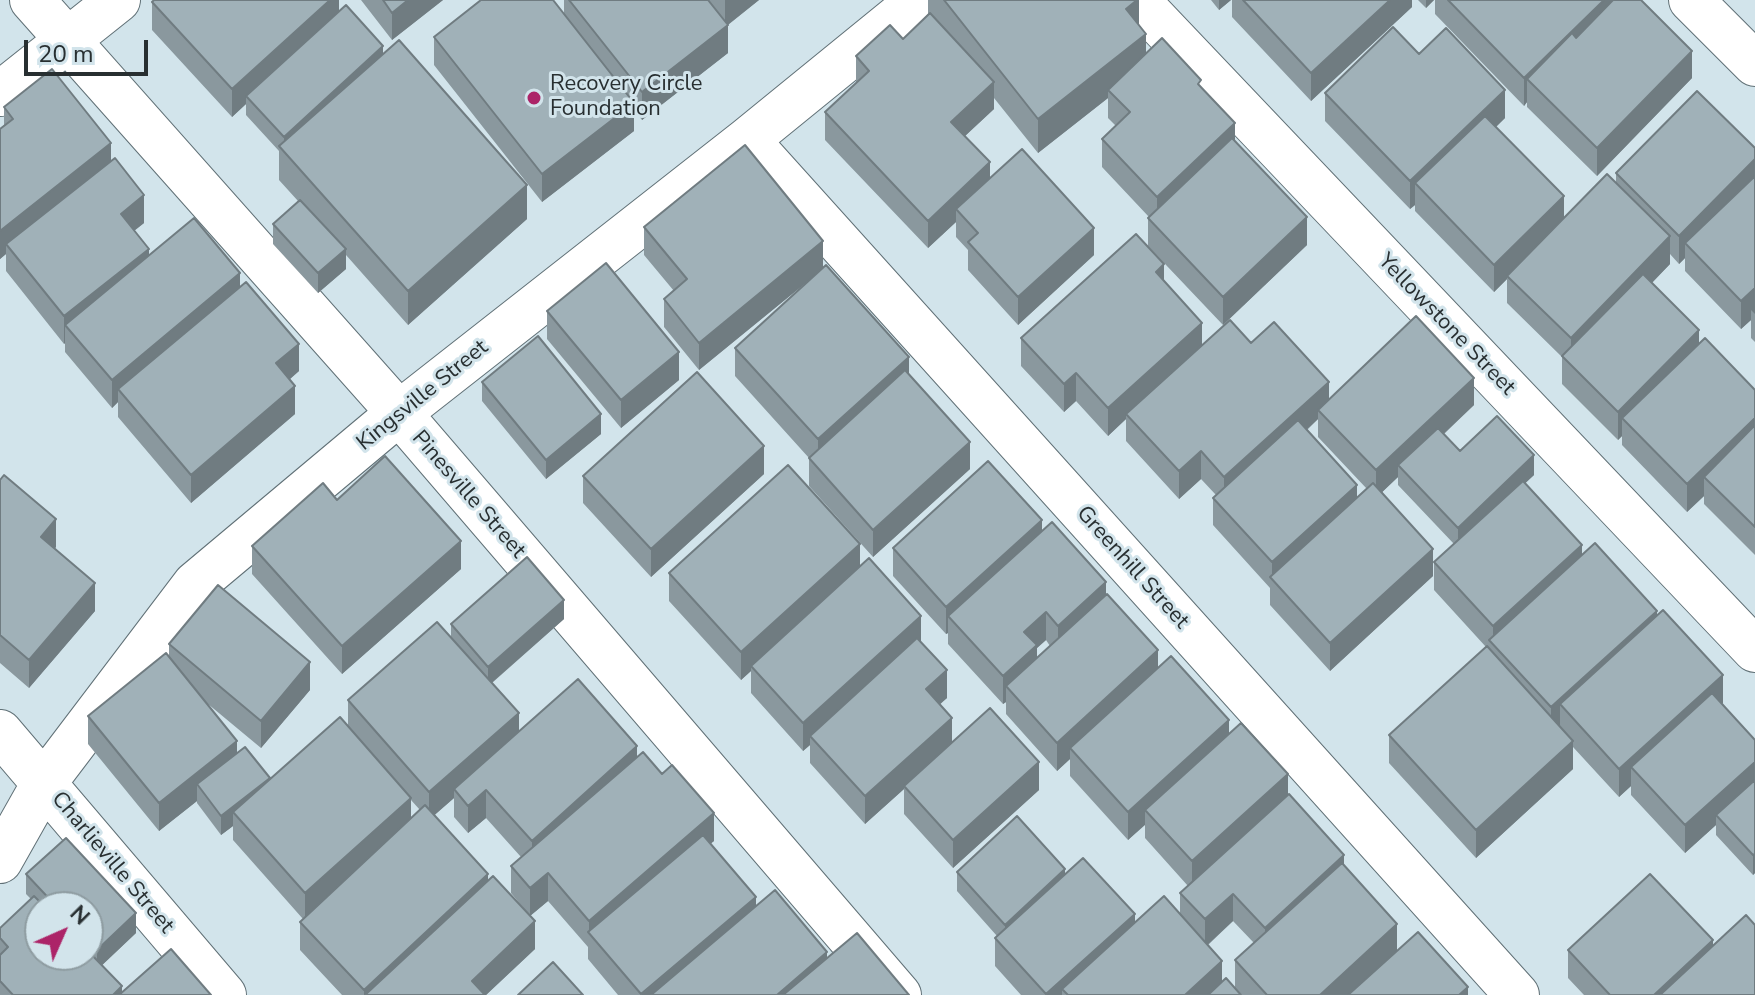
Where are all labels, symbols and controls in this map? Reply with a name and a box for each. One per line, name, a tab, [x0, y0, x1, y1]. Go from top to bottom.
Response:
scale bar	[28, 24, 152, 74]
text: 20 m	[38, 38, 94, 70]
place label: Recovery Circle Foundation	[550, 72, 703, 124]
marker: Recovery Circle Foundation	[525, 89, 543, 107]
street label: Yellowstone Street	[1372, 249, 1520, 401]
street label: Kingsville Street	[352, 335, 494, 457]
street label: Pinesville Street	[405, 426, 531, 564]
street label: Greenhill Street	[1070, 501, 1194, 635]
street label: Charlieville Street	[45, 787, 179, 939]
north arrow	[24, 891, 104, 971]
text: N	[63, 899, 96, 932]

